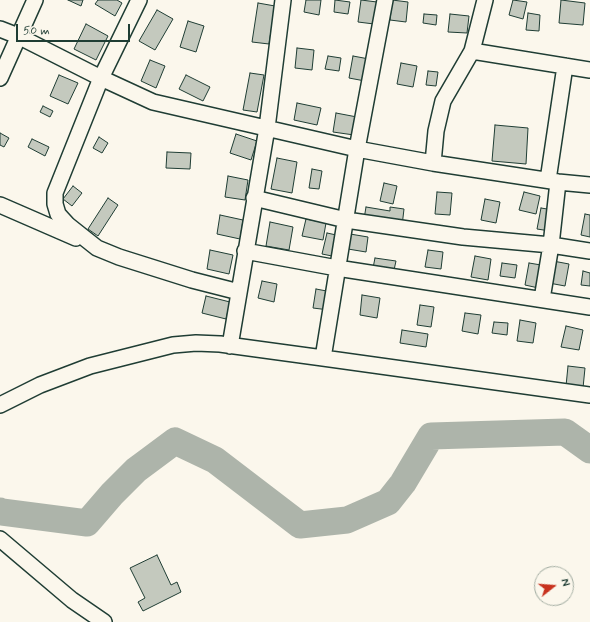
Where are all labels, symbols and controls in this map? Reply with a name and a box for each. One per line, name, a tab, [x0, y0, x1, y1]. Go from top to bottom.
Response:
scale bar	[18, 16, 132, 42]
text: 50 m	[23, 23, 50, 39]
north arrow	[534, 566, 574, 606]
text: N	[557, 577, 572, 588]

